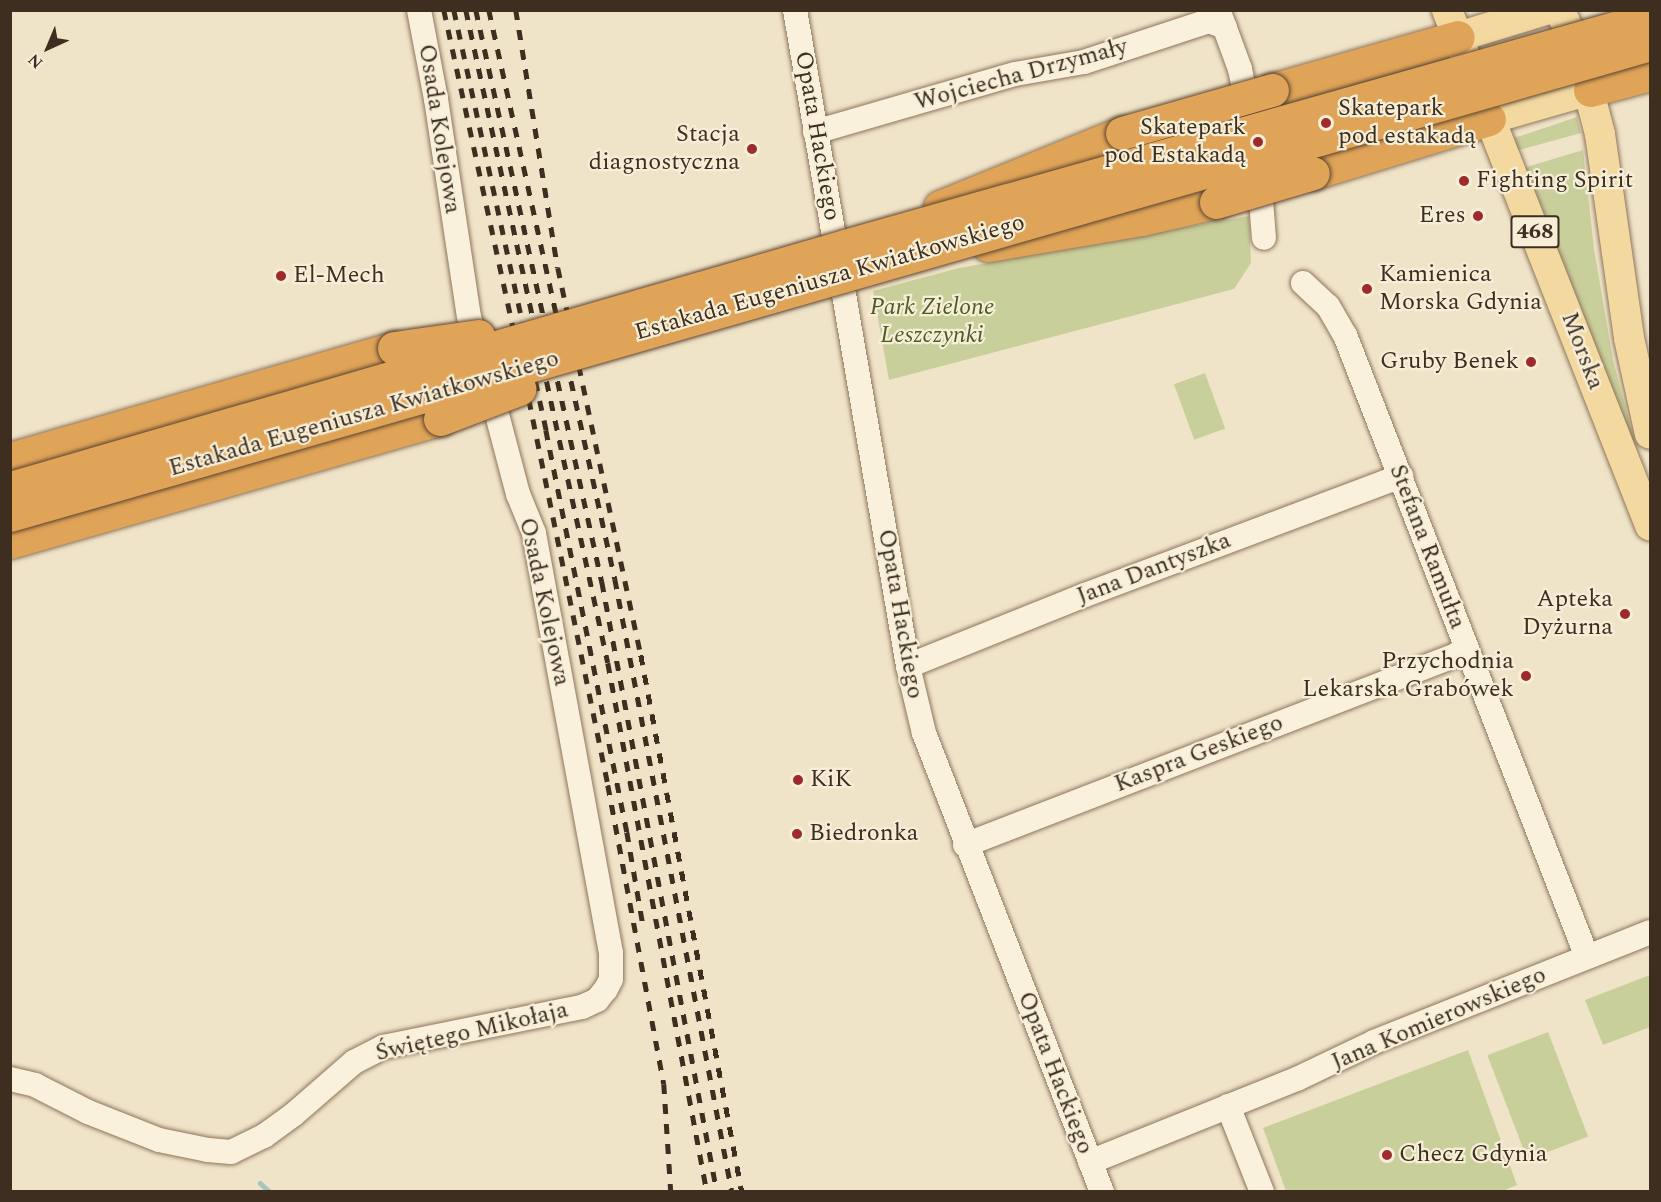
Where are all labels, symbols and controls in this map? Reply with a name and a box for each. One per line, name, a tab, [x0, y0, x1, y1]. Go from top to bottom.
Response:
north arrow	[18, 18, 78, 78]
street label: Wojciecha Drzymały	[911, 33, 1131, 117]
street label: Osada Kolejowa	[411, 42, 467, 216]
text: N	[22, 48, 49, 74]
street label: Opata Hackiego	[788, 49, 846, 223]
place label: Skatepark pod estakadą	[1338, 95, 1476, 151]
place label: Skatepark pod Estakadą	[1104, 114, 1246, 170]
marker: Skatepark pod estakadą	[1319, 116, 1333, 130]
place label: Stacja diagnostyczna	[589, 121, 740, 177]
marker: Skatepark pod Estakadą	[1251, 135, 1265, 149]
marker: Stacja diagnostyczna	[745, 142, 759, 156]
place label: Fighting Spirit	[1476, 167, 1633, 195]
marker: Fighting Spirit	[1457, 174, 1471, 188]
place label: Eres	[1419, 202, 1466, 230]
street label: Estakada Eugeniusza Kwiatkowskiego	[632, 208, 1028, 348]
marker: Eres	[1471, 209, 1485, 223]
road number: 468	[1510, 213, 1561, 251]
place label: Kamienica Morska Gdynia	[1379, 261, 1542, 317]
place label: El-Mech	[293, 262, 385, 290]
marker: El-Mech	[274, 269, 288, 283]
marker: Kamienica Morska Gdynia	[1360, 282, 1374, 296]
park label: Park Zielone Leszczynki	[870, 294, 994, 350]
street label: Morska	[1554, 308, 1610, 394]
street label: Estakada Eugeniusza Kwiatkowskiego	[166, 344, 562, 484]
place label: Gruby Benek	[1380, 348, 1519, 376]
marker: Gruby Benek	[1524, 355, 1538, 369]
street label: Stefana Ramułta	[1382, 461, 1472, 633]
street label: Osada Kolejowa	[512, 515, 576, 689]
street label: Jana Dantyszka	[1073, 526, 1235, 612]
street label: Opata Hackiego	[871, 527, 929, 701]
place label: Apteka Dyżurna	[1522, 586, 1613, 642]
marker: Apteka Dyżurna	[1618, 607, 1632, 621]
place label: Przychodnia Lekarska Grabówek	[1302, 648, 1514, 704]
marker: Przychodnia Lekarska Grabówek	[1519, 669, 1533, 683]
street label: Kaspra Geskiego	[1111, 709, 1287, 799]
place label: KiK	[810, 766, 852, 794]
marker: KiK	[791, 773, 805, 787]
place label: Biedronka	[809, 820, 919, 848]
marker: Biedronka	[790, 827, 804, 841]
street label: Jana Komierowskiego	[1327, 961, 1551, 1077]
street label: Opata Hackiego	[1011, 988, 1099, 1158]
street label: Świętego Mikołaja	[373, 996, 571, 1068]
place label: Checz Gdynia	[1399, 1141, 1548, 1169]
marker: Checz Gdynia	[1380, 1148, 1394, 1162]

